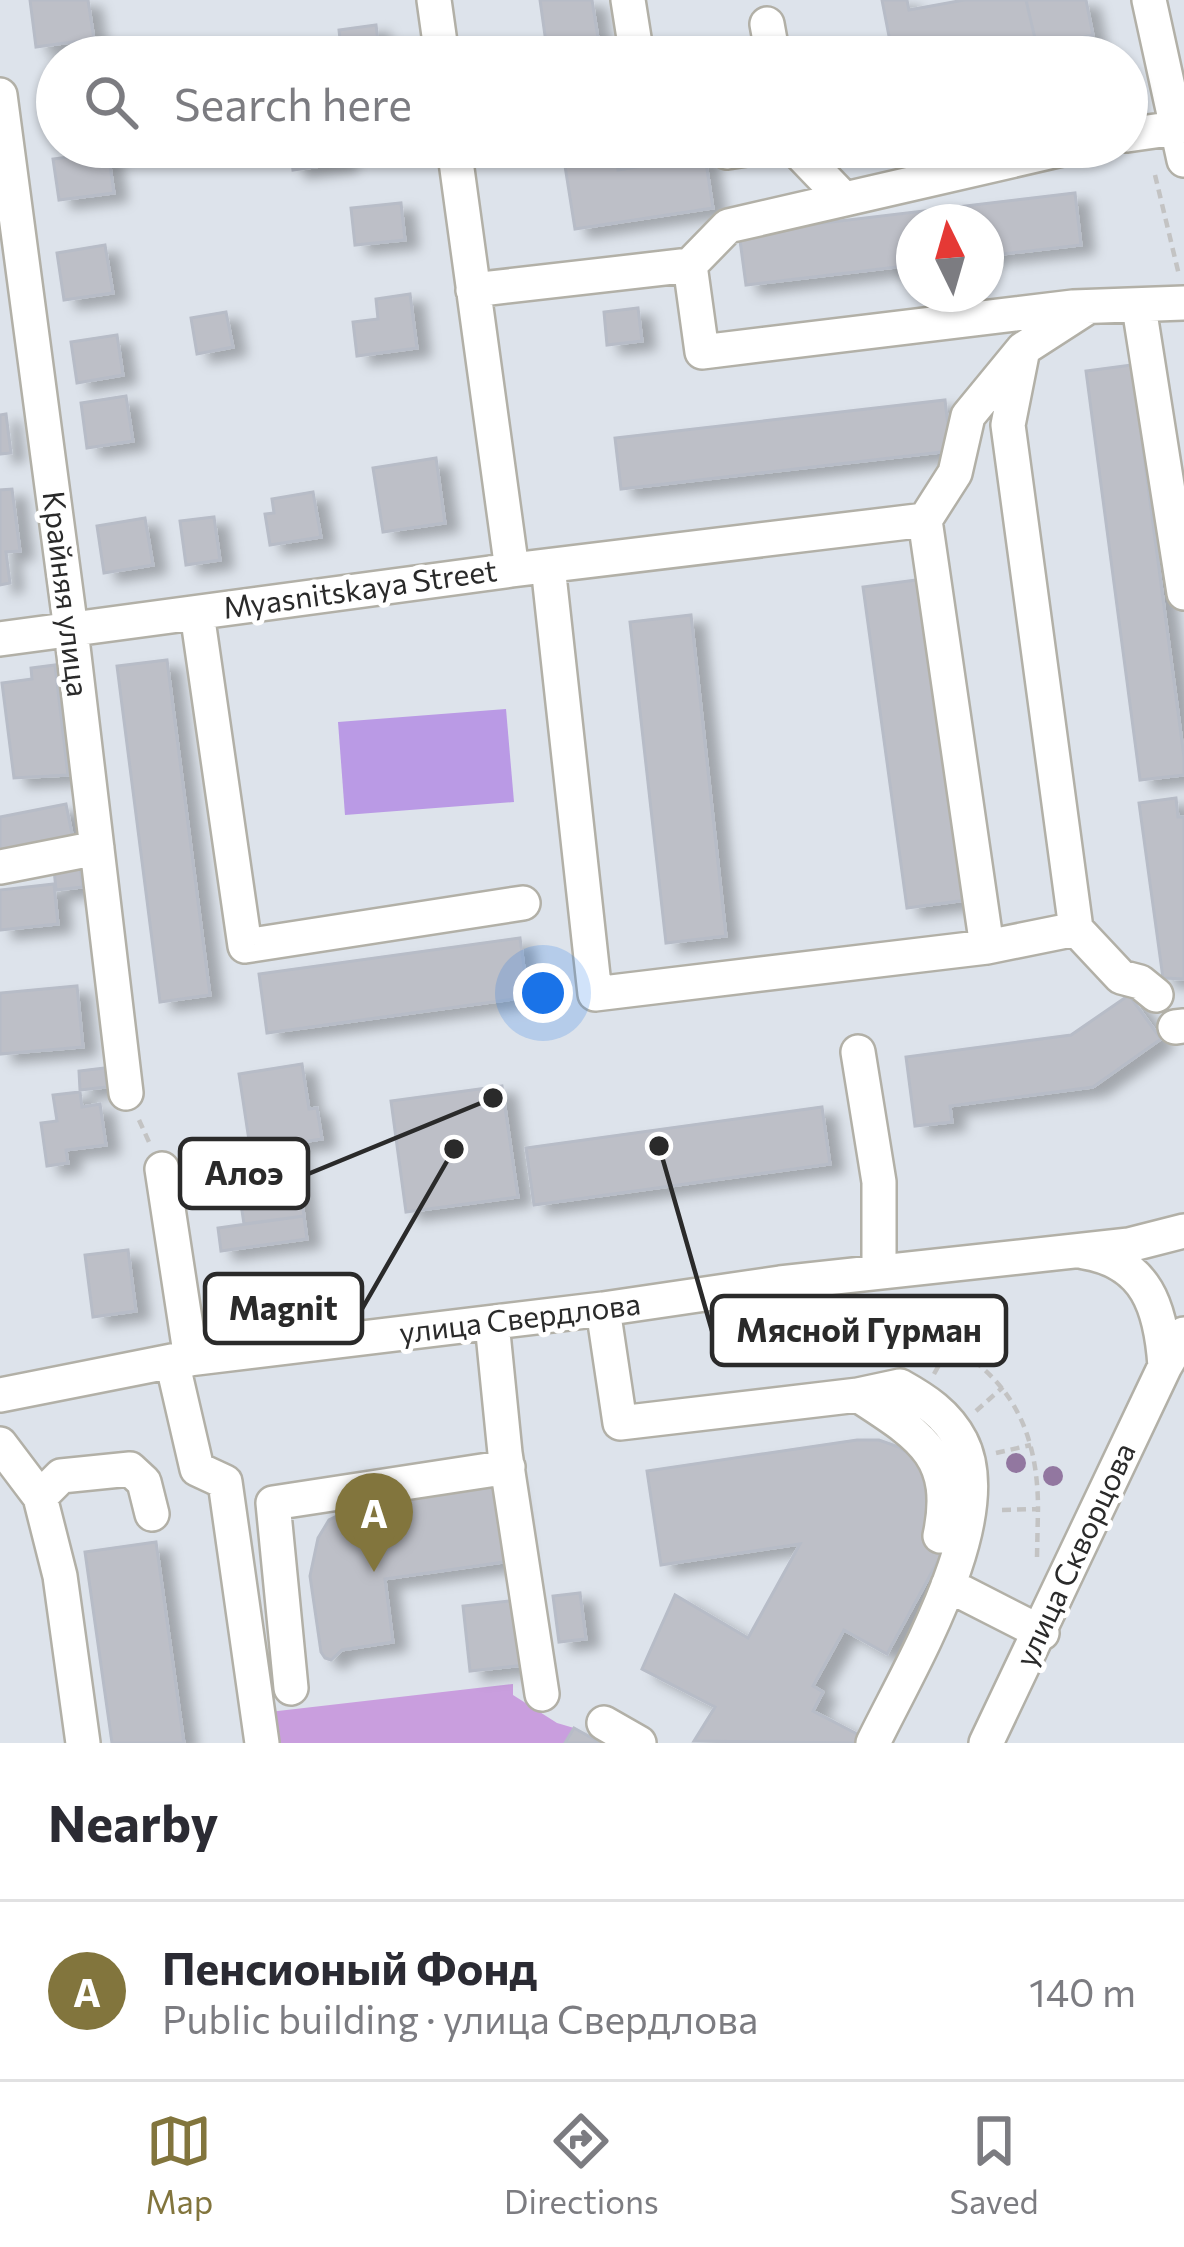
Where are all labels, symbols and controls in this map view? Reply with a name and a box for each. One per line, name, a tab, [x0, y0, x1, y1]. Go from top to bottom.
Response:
search box	[36, 36, 1148, 168]
icon: search	[78, 69, 144, 135]
text: Search here	[174, 75, 412, 130]
north arrow	[896, 204, 1004, 312]
street label: Крайняя улица	[37, 489, 98, 699]
street label: Myasnitskaya Street	[220, 550, 499, 625]
your location	[513, 963, 573, 1023]
callout: Алоэ	[180, 1139, 308, 1208]
text: Алоэ	[204, 1151, 284, 1192]
callout: Magnit	[205, 1274, 362, 1343]
street label: улица Свердлова	[397, 1283, 642, 1350]
text: Magnit	[228, 1286, 338, 1327]
callout: Мясной Гурман	[712, 1296, 1006, 1365]
text: Мясной Гурман	[736, 1308, 982, 1349]
street label: улица Скворцова	[1006, 1436, 1142, 1672]
pin: A	[335, 1473, 413, 1572]
text: Nearby	[48, 1790, 218, 1853]
text: Пенсионый Фонд	[162, 1939, 537, 1994]
text: A	[73, 1967, 101, 2015]
text: 140 m	[1029, 1967, 1136, 2015]
text: Public building · улица Свердлова	[162, 1994, 758, 2042]
tab: Map	[145, 2108, 213, 2221]
tab: Directions	[504, 2108, 659, 2221]
tab: Saved	[950, 2108, 1039, 2221]

